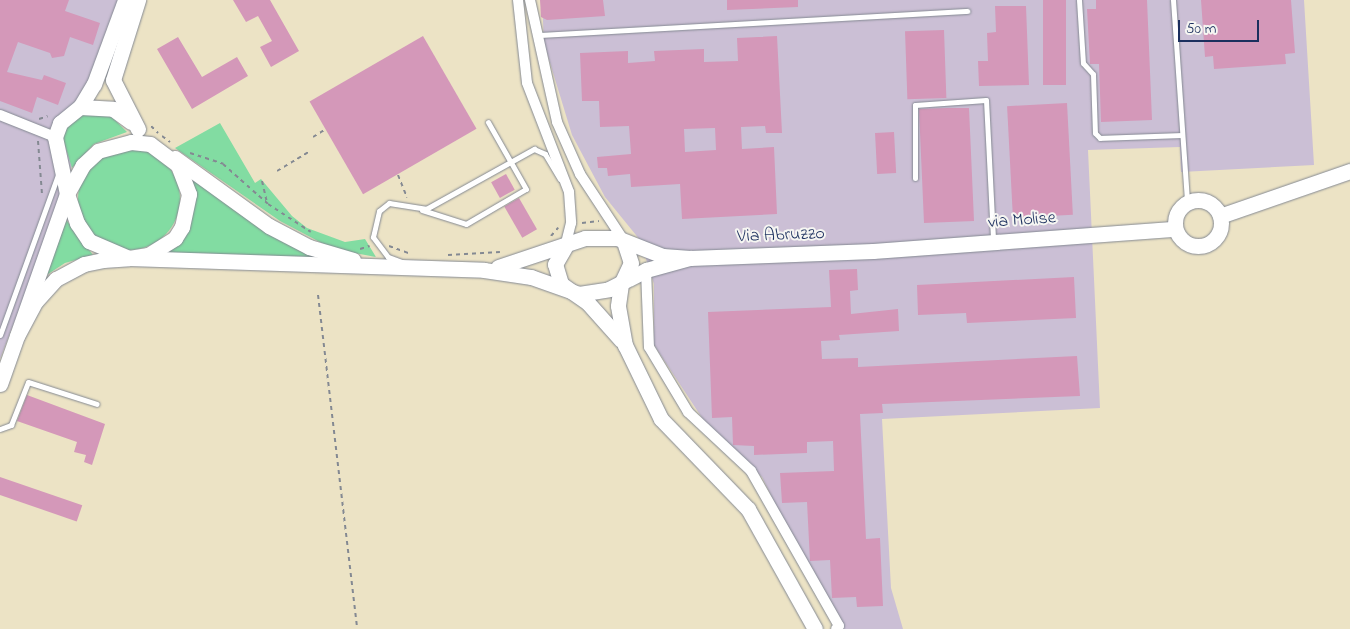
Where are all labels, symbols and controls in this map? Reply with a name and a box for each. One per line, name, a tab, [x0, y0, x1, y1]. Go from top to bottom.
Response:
scale bar	[1180, 10, 1261, 42]
text: 50 m	[1186, 18, 1216, 40]
street label: via Molise	[988, 208, 1056, 234]
street label: Via Abruzzo	[737, 224, 825, 248]

